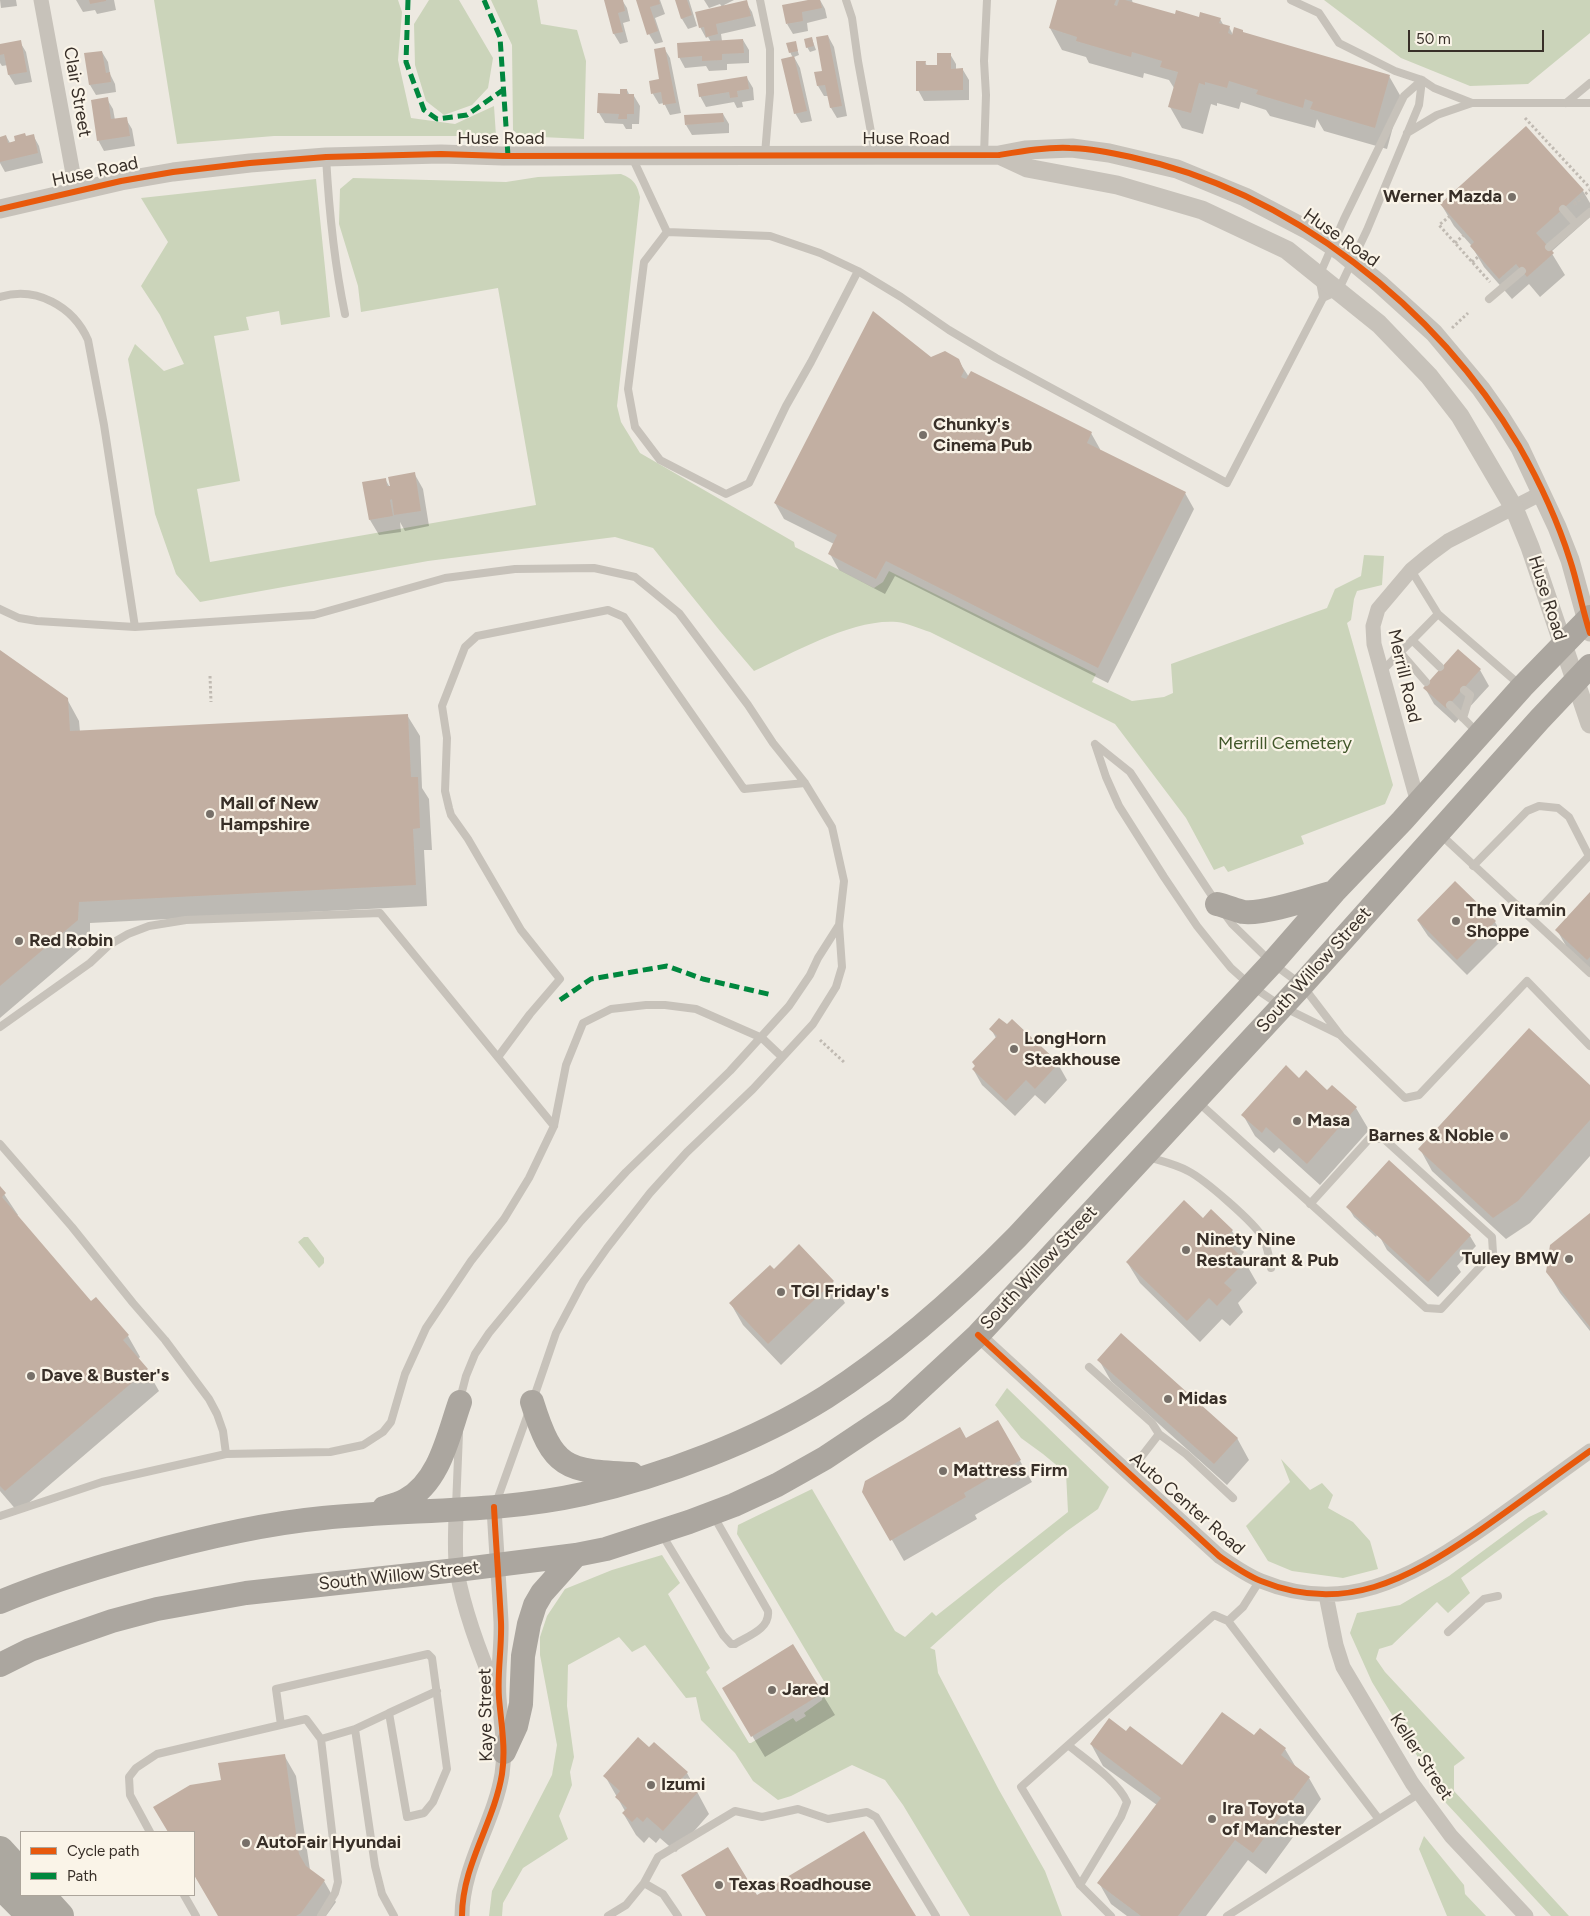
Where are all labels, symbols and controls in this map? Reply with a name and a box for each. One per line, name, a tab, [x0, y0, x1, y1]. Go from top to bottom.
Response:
scale bar	[1410, 20, 1546, 52]
text: 50 m	[1416, 30, 1451, 48]
street label: Clair Street	[58, 45, 96, 139]
street label: Huse Road	[457, 128, 545, 150]
street label: Huse Road	[862, 128, 950, 150]
street label: Huse Road	[50, 152, 140, 192]
place label: Werner Mazda	[1383, 186, 1502, 208]
marker: Werner Mazda	[1506, 191, 1518, 203]
street label: Huse Road	[1299, 204, 1383, 272]
place label: Chunky's Cinema Pub	[933, 414, 1032, 456]
marker: Chunky's Cinema Pub	[917, 429, 929, 441]
street label: Huse Road	[1523, 553, 1571, 643]
street label: Merrill Road	[1383, 627, 1425, 725]
park label: Merrill Cemetery	[1218, 733, 1352, 755]
place label: Mall of New Hampshire	[220, 793, 318, 836]
marker: Mall of New Hampshire	[204, 808, 216, 820]
place label: The Vitamin Shoppe	[1466, 900, 1566, 942]
street label: South Willow Street	[1252, 903, 1376, 1037]
marker: The Vitamin Shoppe	[1450, 915, 1462, 927]
place label: Red Robin	[29, 930, 113, 952]
marker: Red Robin	[13, 935, 25, 947]
place label: LongHorn Steakhouse	[1024, 1028, 1121, 1070]
marker: LongHorn Steakhouse	[1008, 1043, 1020, 1055]
place label: Masa	[1307, 1110, 1350, 1132]
marker: Masa	[1291, 1115, 1303, 1127]
place label: Barnes & Noble	[1368, 1125, 1494, 1147]
marker: Barnes & Noble	[1498, 1130, 1510, 1142]
street label: South Willow Street	[976, 1202, 1102, 1334]
place label: Ninety Nine Restaurant & Pub	[1196, 1229, 1339, 1272]
marker: Ninety Nine Restaurant & Pub	[1180, 1244, 1192, 1256]
place label: Tulley BMW	[1462, 1248, 1559, 1270]
marker: Tulley BMW	[1563, 1253, 1575, 1265]
place label: TGI Friday's	[791, 1281, 889, 1303]
marker: TGI Friday's	[775, 1286, 787, 1298]
place label: Dave & Buster's	[41, 1365, 169, 1387]
marker: Dave & Buster's	[25, 1370, 37, 1382]
place label: Midas	[1178, 1388, 1227, 1410]
marker: Midas	[1162, 1393, 1174, 1405]
street label: Auto Center Road	[1125, 1448, 1249, 1560]
place label: Mattress Firm	[953, 1460, 1068, 1482]
marker: Mattress Firm	[937, 1465, 949, 1477]
street label: South Willow Street	[318, 1557, 480, 1595]
street label: Kaye Street	[474, 1668, 498, 1762]
place label: Jared	[782, 1679, 829, 1701]
marker: Jared	[766, 1684, 778, 1696]
street label: Keller Street	[1385, 1709, 1457, 1805]
place label: Izumi	[661, 1774, 705, 1796]
marker: Izumi	[645, 1779, 657, 1791]
place label: Ira Toyota of Manchester	[1222, 1798, 1341, 1840]
marker: Ira Toyota of Manchester	[1206, 1813, 1218, 1825]
legend	[20, 1831, 195, 1896]
place label: AutoFair Hyundai	[256, 1832, 401, 1854]
marker: AutoFair Hyundai	[240, 1837, 252, 1849]
text: Cycle path	[67, 1842, 139, 1860]
text: Path	[67, 1867, 97, 1885]
place label: Texas Roadhouse	[729, 1874, 871, 1896]
marker: Texas Roadhouse	[713, 1879, 725, 1891]

